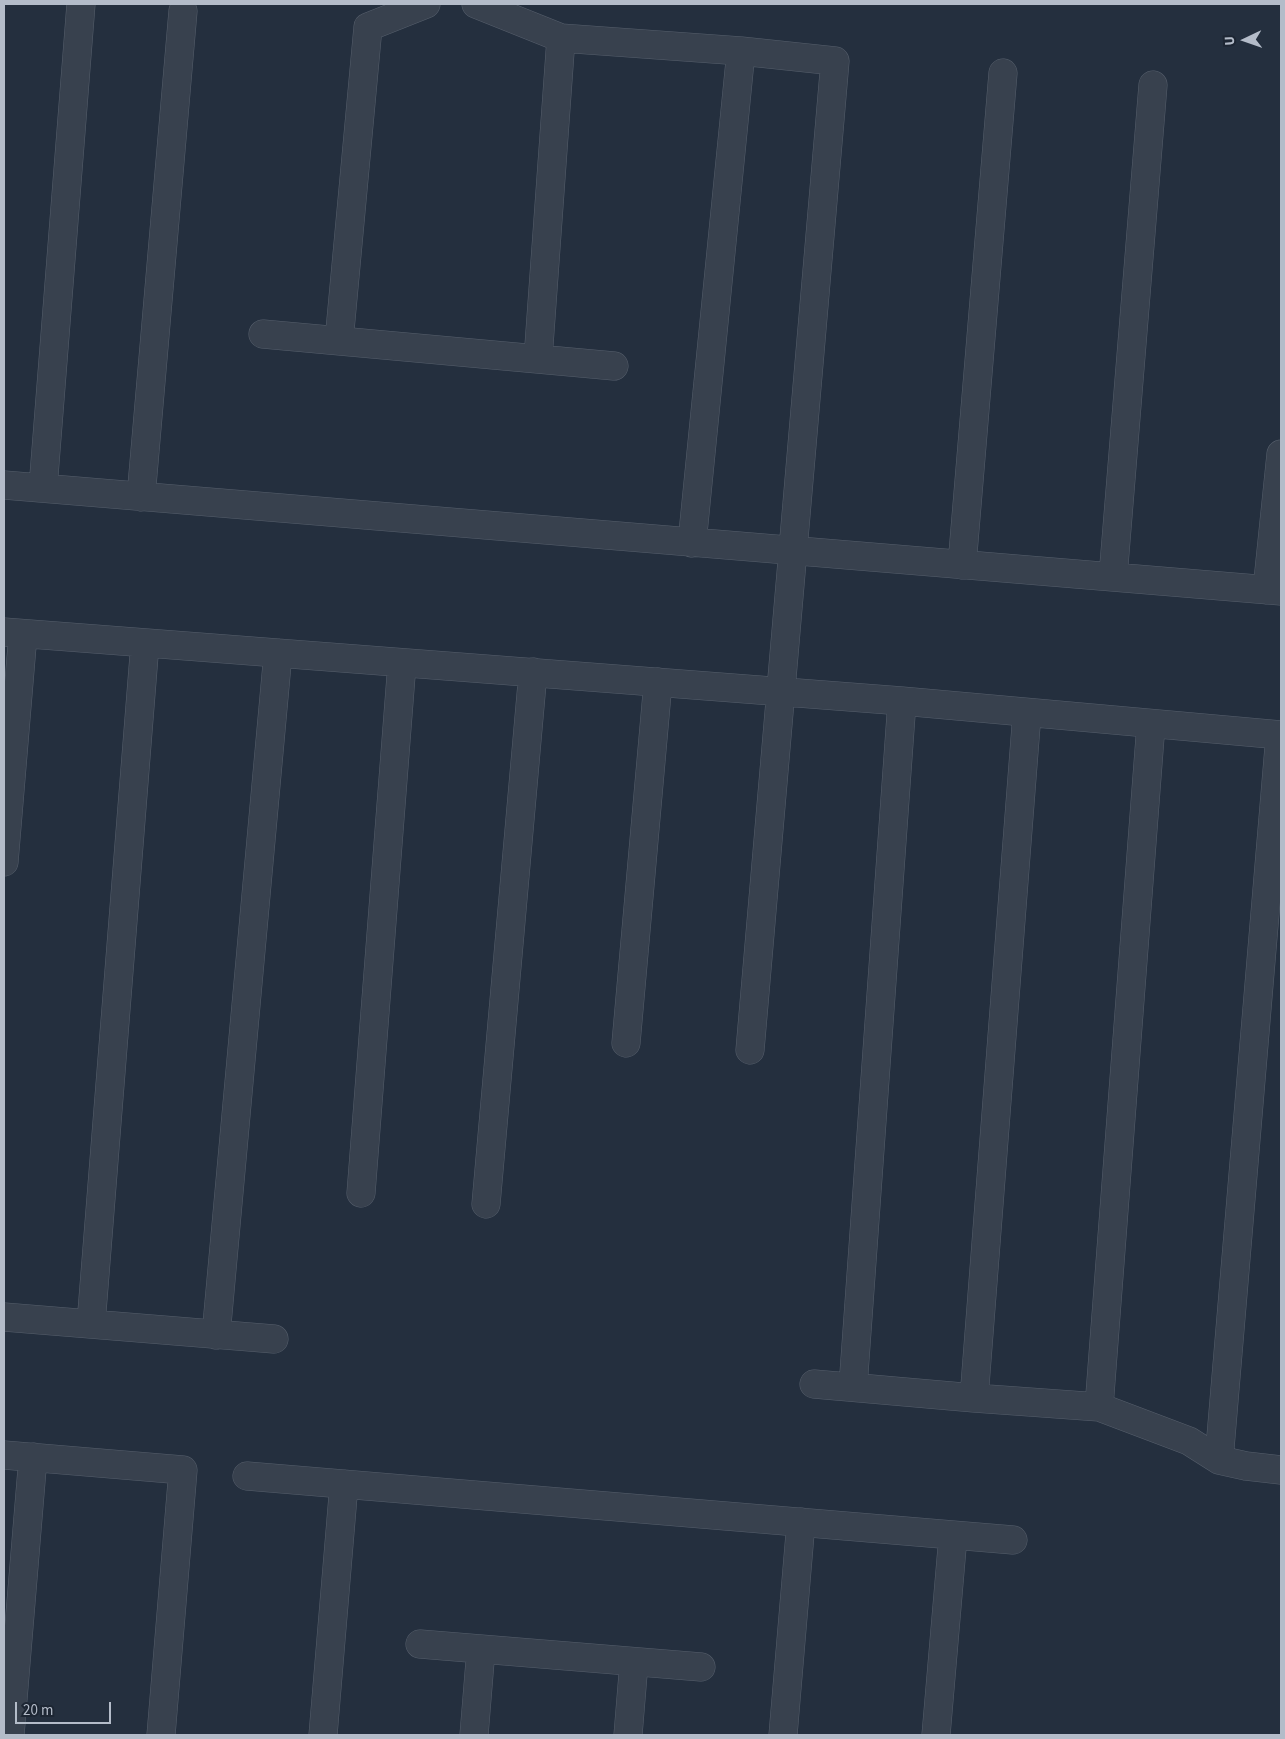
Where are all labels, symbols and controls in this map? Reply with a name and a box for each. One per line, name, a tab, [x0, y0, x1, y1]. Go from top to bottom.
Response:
north arrow	[1220, 15, 1270, 65]
text: U	[1220, 36, 1240, 46]
scale bar	[18, 1692, 114, 1724]
text: 20 m	[23, 1700, 53, 1721]

